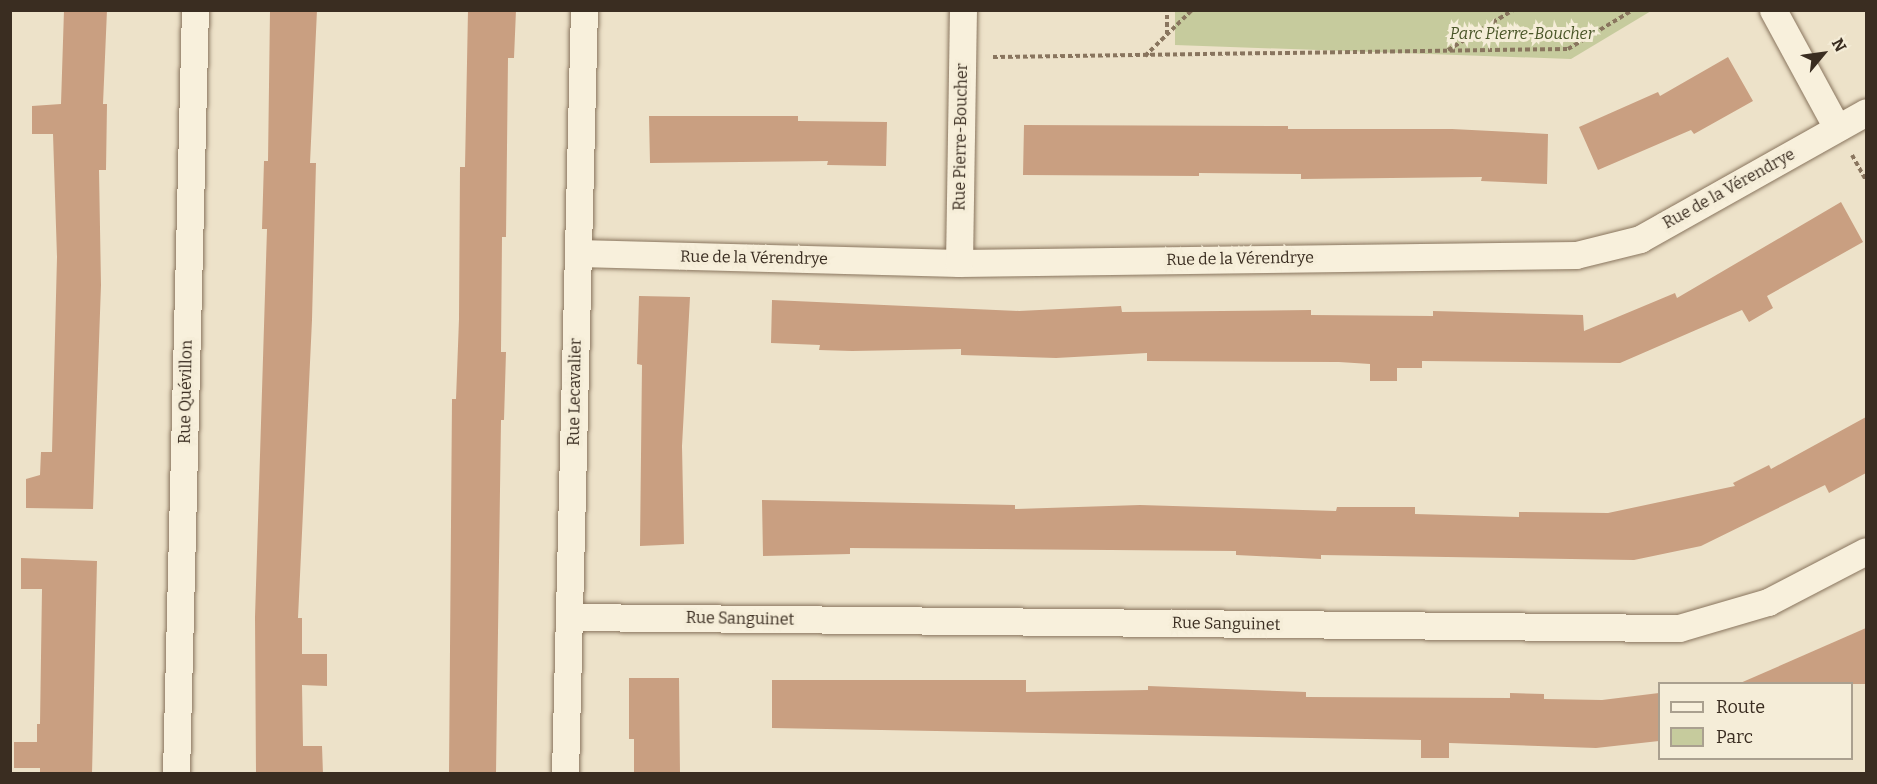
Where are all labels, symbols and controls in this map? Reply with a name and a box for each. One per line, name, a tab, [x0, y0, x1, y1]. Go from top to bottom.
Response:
park label: Parc Pierre-Boucher	[1450, 24, 1594, 44]
north arrow	[1793, 24, 1853, 84]
text: N	[1828, 35, 1850, 55]
street label: Rue Pierre-Boucher	[950, 63, 972, 211]
street label: Rue de la Vérendrye	[1660, 145, 1798, 233]
street label: Rue de la Vérendrye	[680, 247, 828, 269]
street label: Rue de la Vérendrye	[1166, 248, 1314, 270]
street label: Rue Lecavalier	[564, 338, 586, 446]
street label: Rue Quévillon	[175, 340, 197, 444]
street label: Rue Sanguinet	[686, 608, 794, 630]
street label: Rue Sanguinet	[1172, 613, 1280, 635]
legend	[1658, 682, 1853, 760]
text: Route	[1716, 696, 1765, 718]
text: Parc	[1716, 726, 1753, 748]

